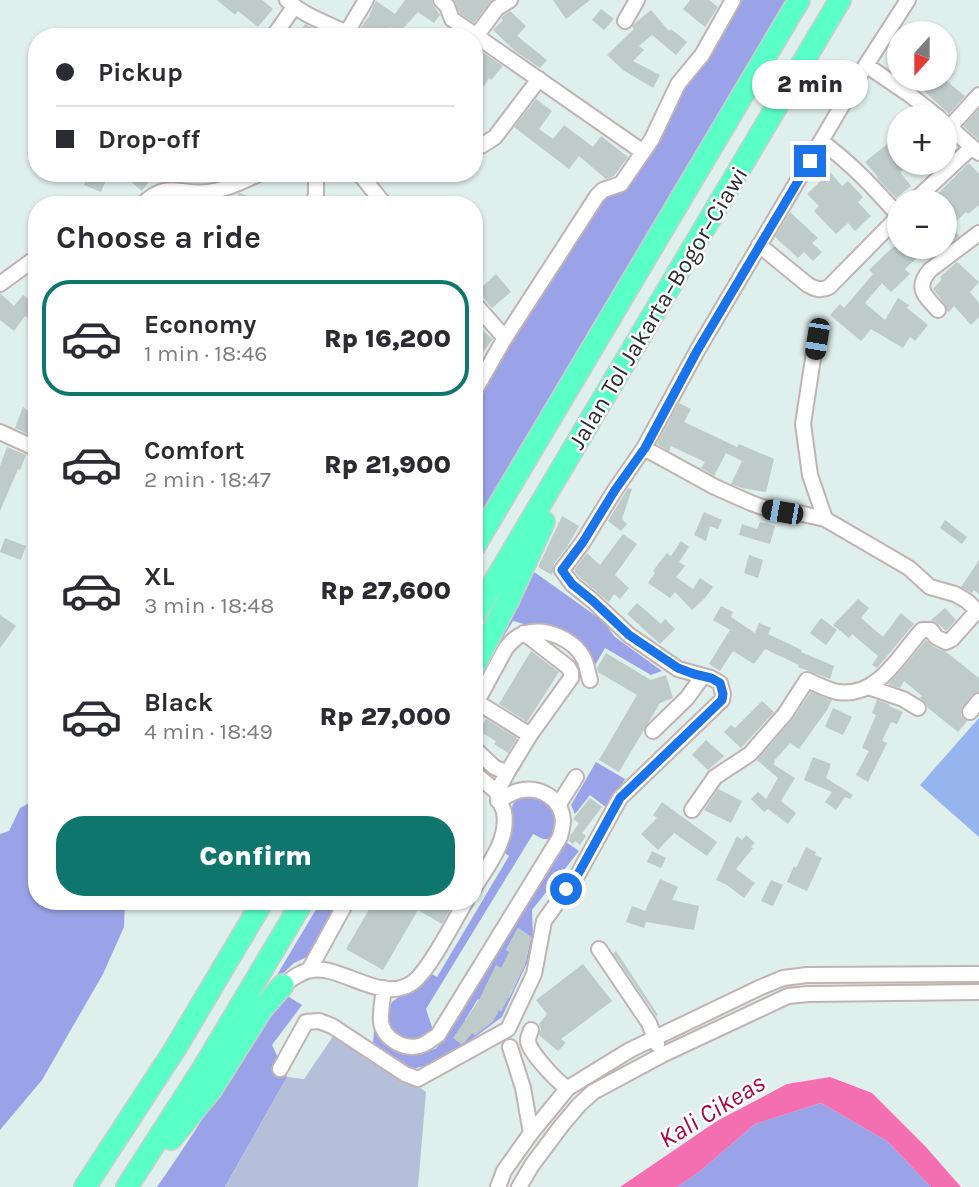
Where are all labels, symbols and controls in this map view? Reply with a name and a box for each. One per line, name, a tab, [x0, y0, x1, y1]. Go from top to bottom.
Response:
north arrow	[887, 21, 957, 91]
map controls	[887, 21, 957, 259]
text: Pickup	[98, 57, 183, 88]
callout: 2 min	[752, 60, 868, 108]
text: 2 min	[777, 71, 843, 98]
button: +	[887, 105, 957, 175]
text: Drop-off	[98, 124, 200, 155]
route end	[794, 145, 826, 177]
street label: Jalan Tol Jakarta–Bogor–Ciawi	[562, 162, 754, 454]
button: −	[887, 189, 957, 259]
text: Choose a ride	[56, 219, 261, 256]
icon: car	[60, 307, 123, 370]
text: Economy	[144, 309, 256, 340]
car	[804, 317, 831, 361]
text: Rp 16,200	[324, 323, 451, 354]
text: 1 min · 18:46	[144, 340, 267, 367]
icon: car	[60, 433, 123, 496]
text: Comfort	[144, 435, 245, 466]
text: Rp 21,900	[324, 449, 451, 480]
text: 2 min · 18:47	[144, 466, 271, 493]
car	[760, 498, 805, 526]
icon: car	[60, 559, 123, 622]
text: XL	[144, 561, 175, 592]
text: Rp 27,600	[320, 575, 451, 606]
text: 3 min · 18:48	[144, 592, 274, 619]
icon: car	[60, 685, 123, 748]
text: Black	[144, 687, 213, 718]
text: Rp 27,000	[319, 701, 451, 732]
text: 4 min · 18:49	[144, 718, 273, 745]
button: Confirm	[56, 816, 455, 896]
route start	[550, 873, 582, 905]
water label: Kali Cikeas	[653, 1067, 771, 1155]

